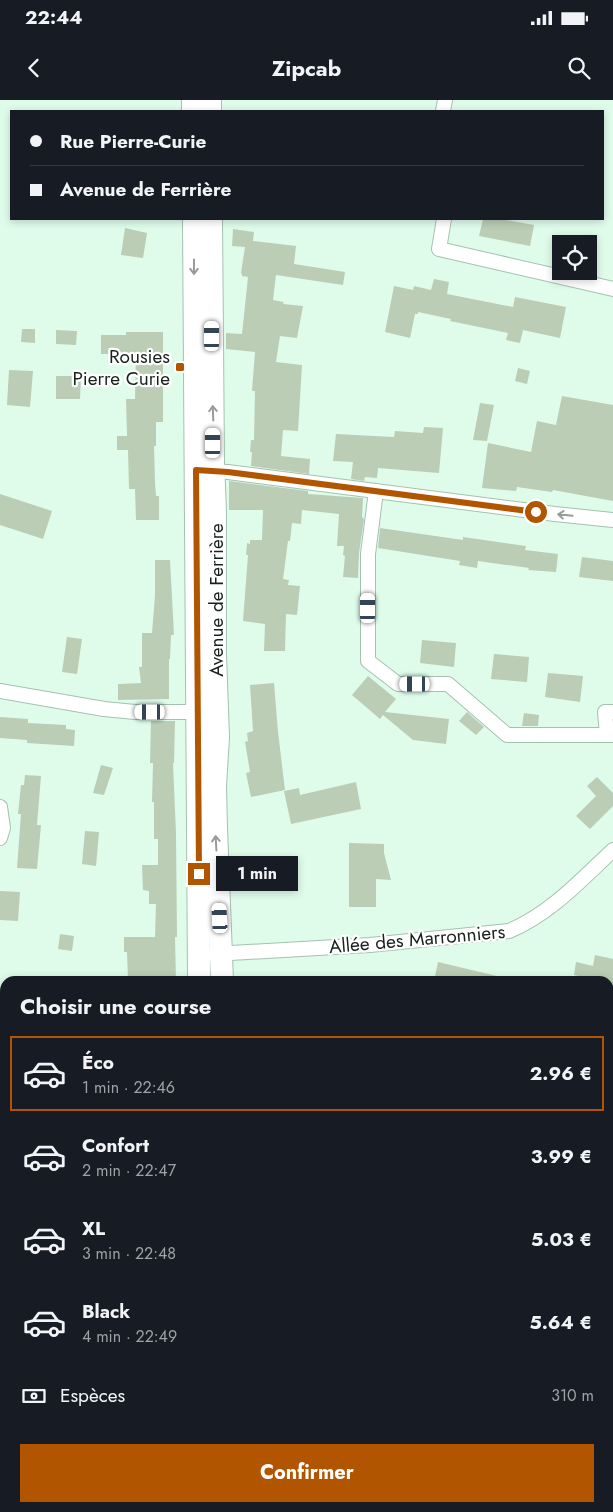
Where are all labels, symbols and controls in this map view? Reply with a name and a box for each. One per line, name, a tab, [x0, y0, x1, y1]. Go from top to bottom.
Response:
text: 22:44	[25, 4, 83, 31]
text: Zipcab	[272, 52, 341, 84]
icon: back	[20, 54, 48, 82]
icon: search	[565, 54, 593, 82]
text: Rue Pierre-Curie	[60, 128, 206, 155]
text: Avenue de Ferrière	[60, 176, 231, 203]
map controls	[552, 235, 597, 280]
button: locate	[552, 235, 597, 280]
one-way arrow	[189, 259, 199, 275]
car	[204, 321, 219, 351]
place label: Rousies Pierre Curie	[72, 343, 170, 392]
marker: Rousies Pierre Curie	[174, 361, 186, 373]
one-way arrow	[208, 406, 218, 422]
car	[205, 428, 220, 458]
route start	[525, 501, 547, 523]
one-way arrow	[557, 510, 573, 520]
street label: Avenue de Ferrière	[203, 523, 230, 677]
car	[360, 593, 375, 623]
car	[400, 677, 430, 692]
car	[135, 705, 165, 720]
one-way arrow	[212, 835, 221, 851]
callout: 1 min	[216, 856, 299, 892]
text: 1 min	[237, 862, 277, 885]
route end	[188, 863, 210, 885]
car	[211, 903, 228, 933]
street label: Allée des Marronniers	[328, 918, 507, 960]
text: Choisir une course	[20, 990, 211, 1022]
text: Éco	[82, 1049, 114, 1076]
icon: car	[22, 1051, 67, 1096]
text: 2.96 €	[530, 1060, 592, 1087]
text: 1 min · 22:46	[82, 1076, 175, 1099]
text: Confort	[82, 1132, 149, 1159]
icon: car	[22, 1134, 67, 1179]
text: 3.99 €	[531, 1143, 592, 1170]
text: 2 min · 22:47	[82, 1159, 176, 1182]
text: XL	[82, 1215, 105, 1242]
icon: car	[22, 1217, 67, 1262]
text: 5.03 €	[531, 1226, 592, 1253]
text: 3 min · 22:48	[82, 1242, 176, 1265]
text: Black	[82, 1298, 130, 1325]
icon: car	[22, 1300, 67, 1345]
text: 5.64 €	[530, 1309, 592, 1336]
text: 4 min · 22:49	[82, 1325, 177, 1348]
icon: cash	[20, 1382, 48, 1410]
text: Espèces	[60, 1382, 125, 1409]
text: 310 m	[551, 1384, 594, 1407]
button: Confirmer	[20, 1444, 594, 1502]

